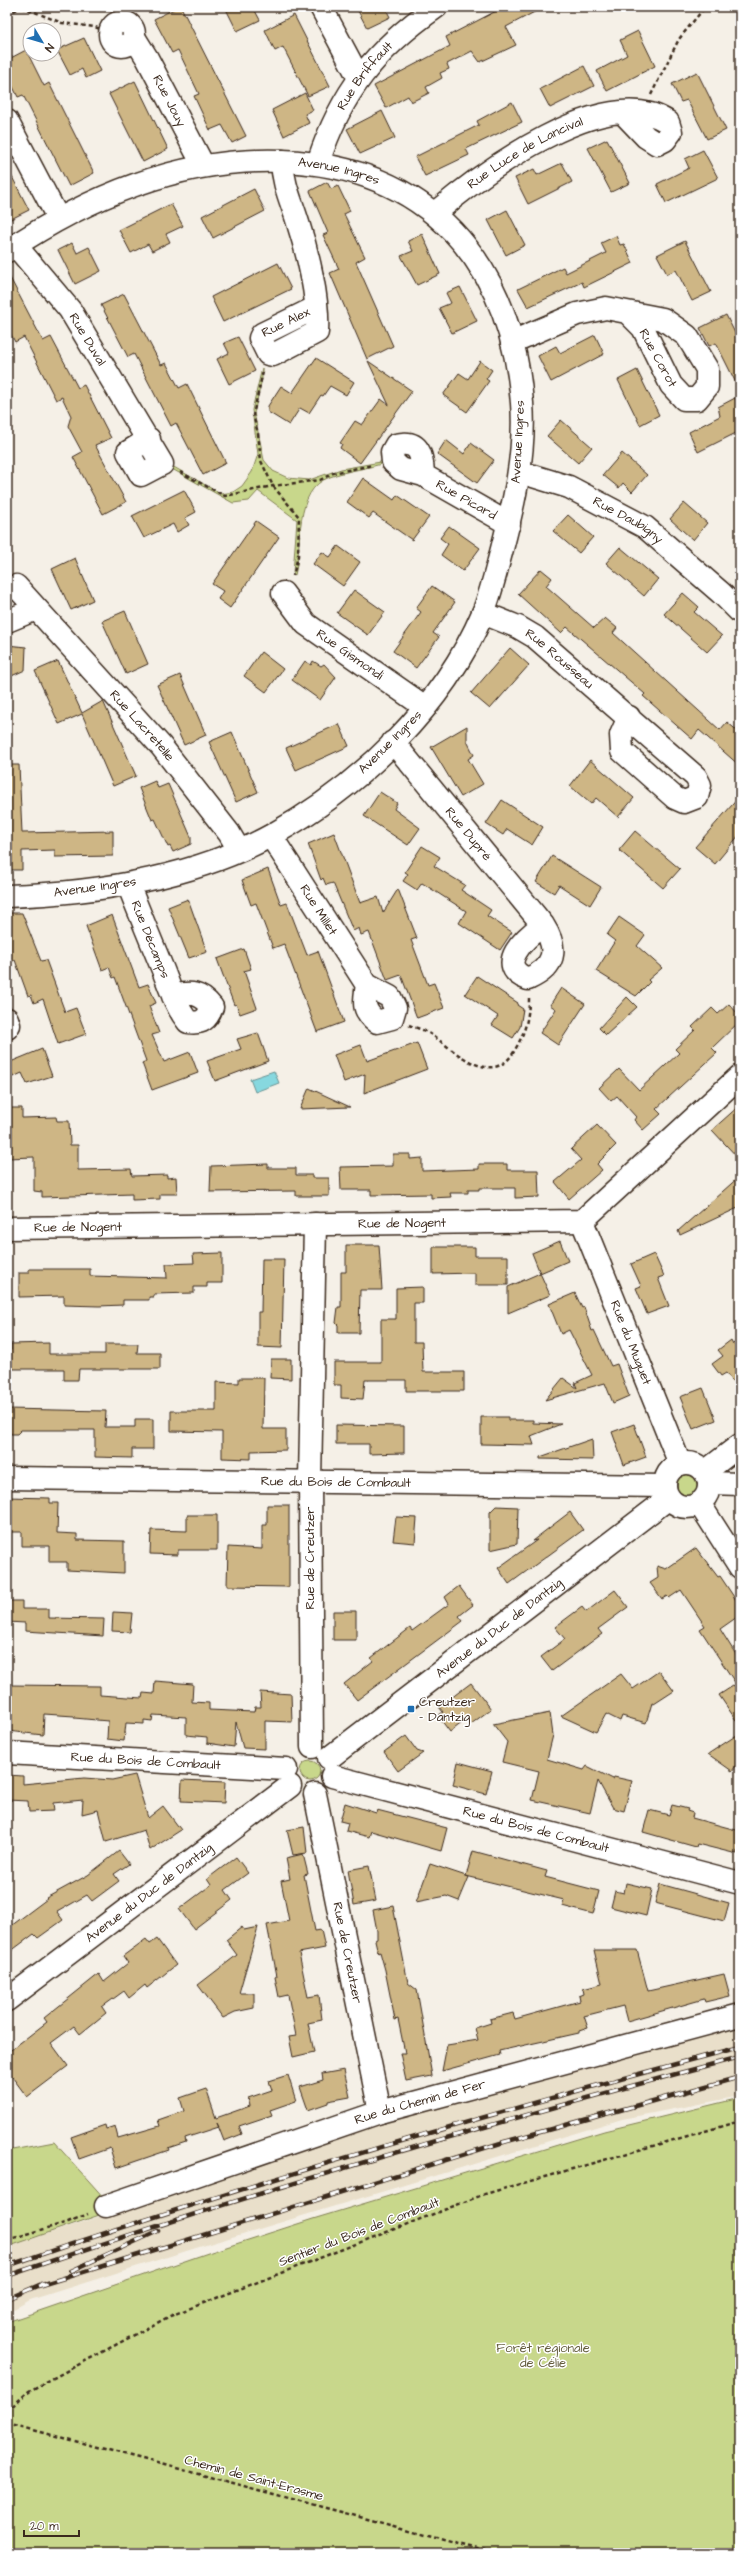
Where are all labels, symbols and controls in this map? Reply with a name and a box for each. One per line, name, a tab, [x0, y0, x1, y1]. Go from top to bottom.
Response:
north arrow	[22, 22, 62, 62]
street label: Rue Briffault	[333, 37, 397, 113]
text: N	[41, 41, 58, 55]
street label: Rue Jouy	[148, 72, 190, 130]
street label: Rue Luce de Lancival	[464, 113, 585, 193]
street label: Avenue Ingres	[297, 153, 383, 190]
street label: Rue Alex	[259, 302, 314, 342]
street label: Rue Duval	[65, 310, 110, 369]
street label: Rue Corot	[635, 325, 682, 391]
street label: Avenue Ingres	[507, 399, 530, 484]
street label: Rue Picard	[433, 475, 500, 524]
street label: Rue Daubigny	[590, 492, 667, 549]
street label: Rue Rousseau	[522, 624, 598, 693]
street label: Rue Gismondi	[313, 625, 387, 684]
street label: Rue Lacretelle	[106, 686, 179, 765]
street label: Avenue Ingres	[354, 706, 427, 779]
street label: Rue Dupré	[441, 803, 496, 865]
street label: Avenue Ingres	[52, 872, 138, 903]
street label: Rue Millet	[296, 881, 342, 940]
street label: Rue Décamps	[127, 898, 175, 981]
street label: Rue de Nogent	[358, 1214, 447, 1233]
street label: Rue de Nogent	[34, 1218, 123, 1237]
street label: Rue du Muguet	[606, 1298, 656, 1388]
street label: Rue du Bois de Combault	[261, 1472, 412, 1492]
street label: Rue de Creutzer	[301, 1507, 319, 1609]
street label: Avenue du Duc de Dantzig	[432, 1573, 567, 1682]
place label: Creutzer - Dantzig	[419, 1693, 475, 1727]
marker: Creutzer - Dantzig	[406, 1704, 416, 1714]
street label: Rue du Bois de Combault	[70, 1748, 222, 1774]
street label: Rue du Bois de Combault	[461, 1802, 612, 1857]
street label: Avenue du Duc de Dantzig	[82, 1838, 217, 1947]
street label: Rue de Creutzer	[328, 1900, 367, 2005]
street label: Rue du Chemin de Fer	[352, 2075, 488, 2129]
street label: Sentier du Bois de Combault	[276, 2193, 443, 2271]
park label: Forêt régionale de Célie	[496, 2339, 590, 2372]
street label: Chemin de Saint-Erasme	[182, 2451, 326, 2505]
scale bar	[24, 2512, 79, 2538]
text: 20 m	[30, 2518, 59, 2535]

